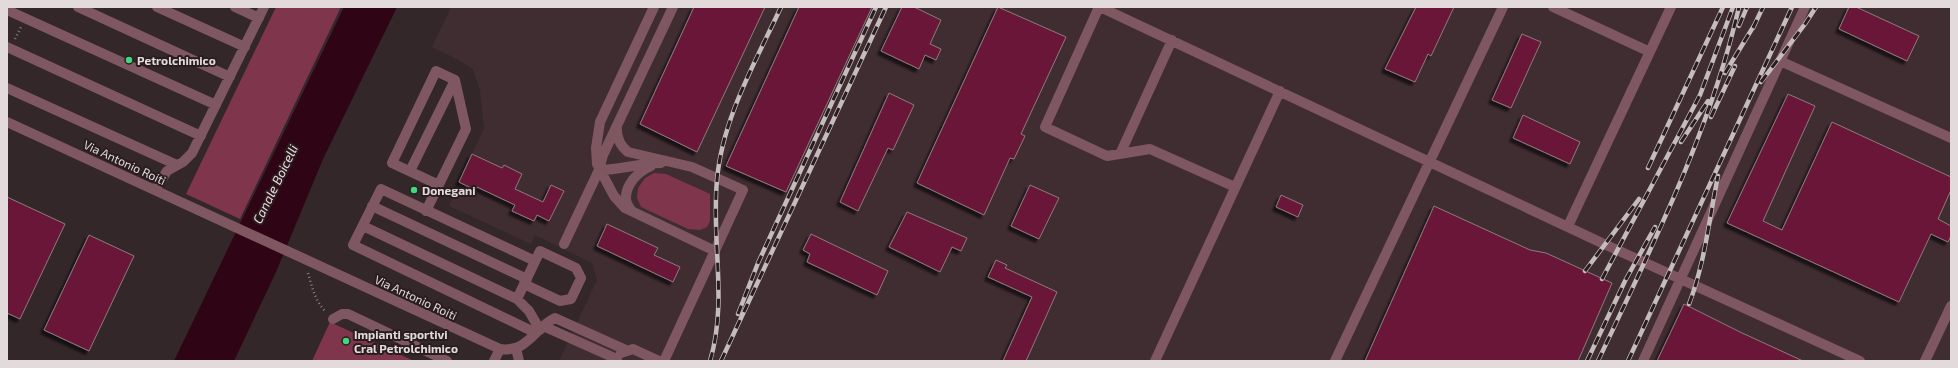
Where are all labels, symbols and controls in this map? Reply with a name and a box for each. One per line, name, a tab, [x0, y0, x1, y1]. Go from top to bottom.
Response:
place label: Petrolchimico	[137, 53, 216, 67]
marker: Petrolchimico	[124, 55, 134, 65]
street label: Via Antonio Roiti	[82, 137, 168, 187]
water label: Canale Boicelli	[249, 142, 301, 226]
place label: Donegani	[422, 183, 476, 197]
marker: Donegani	[409, 185, 419, 195]
street label: Via Antonio Roiti	[373, 272, 459, 322]
place label: Impianti sportivi Cral Petrolchimico	[354, 327, 458, 355]
marker: Impianti sportivi Cral Petrolchimico	[341, 336, 351, 346]

